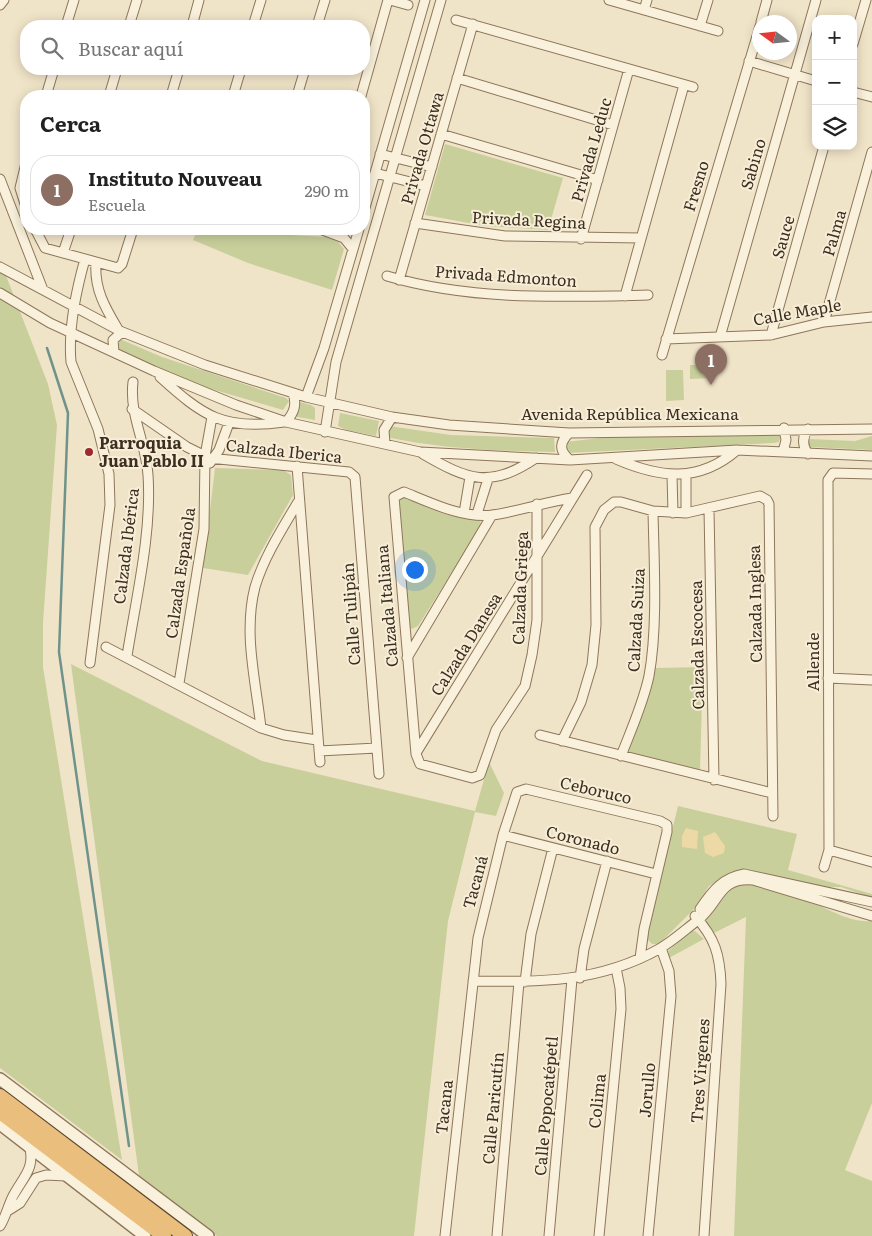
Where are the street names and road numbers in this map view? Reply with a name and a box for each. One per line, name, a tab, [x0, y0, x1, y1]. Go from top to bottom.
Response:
street label: Privada Ottawa	[393, 88, 449, 207]
street label: Privada Leduc	[564, 95, 616, 205]
street label: Sabino	[733, 135, 771, 192]
street label: Fresno	[676, 157, 714, 214]
street label: Privada Regina	[471, 204, 587, 234]
street label: Palma	[815, 206, 851, 259]
street label: Sauce	[764, 212, 800, 261]
street label: Privada Edmonton	[434, 258, 578, 292]
street label: Calle Maple	[751, 291, 843, 331]
street label: Avenida República Mexicana	[521, 401, 739, 425]
street label: Calzada Iberica	[225, 432, 344, 468]
street label: Calzada Ibérica	[106, 486, 144, 605]
street label: Calzada Española	[158, 505, 200, 640]
street label: Calzada Griega	[505, 530, 533, 645]
street label: Calzada Italiana	[369, 544, 403, 668]
street label: Calzada Inglesa	[741, 544, 767, 663]
street label: Calle Tulipán	[334, 561, 366, 666]
street label: Calzada Suiza	[620, 567, 650, 673]
street label: Calzada Escocesa	[683, 580, 709, 710]
street label: Calzada Danesa	[424, 587, 507, 700]
street label: Allende	[800, 633, 824, 691]
street label: Ceboruco	[558, 769, 634, 809]
street label: Coronado	[544, 818, 623, 860]
street label: Tacaná	[455, 852, 493, 911]
street label: Tres Virgenes	[683, 1018, 715, 1124]
street label: Calle Popocatépetl	[527, 1035, 563, 1177]
street label: Calle Paricutín	[475, 1050, 509, 1165]
street label: Jorullo	[632, 1061, 660, 1118]
street label: Colima	[581, 1072, 611, 1130]
street label: Tacana	[428, 1078, 458, 1135]

